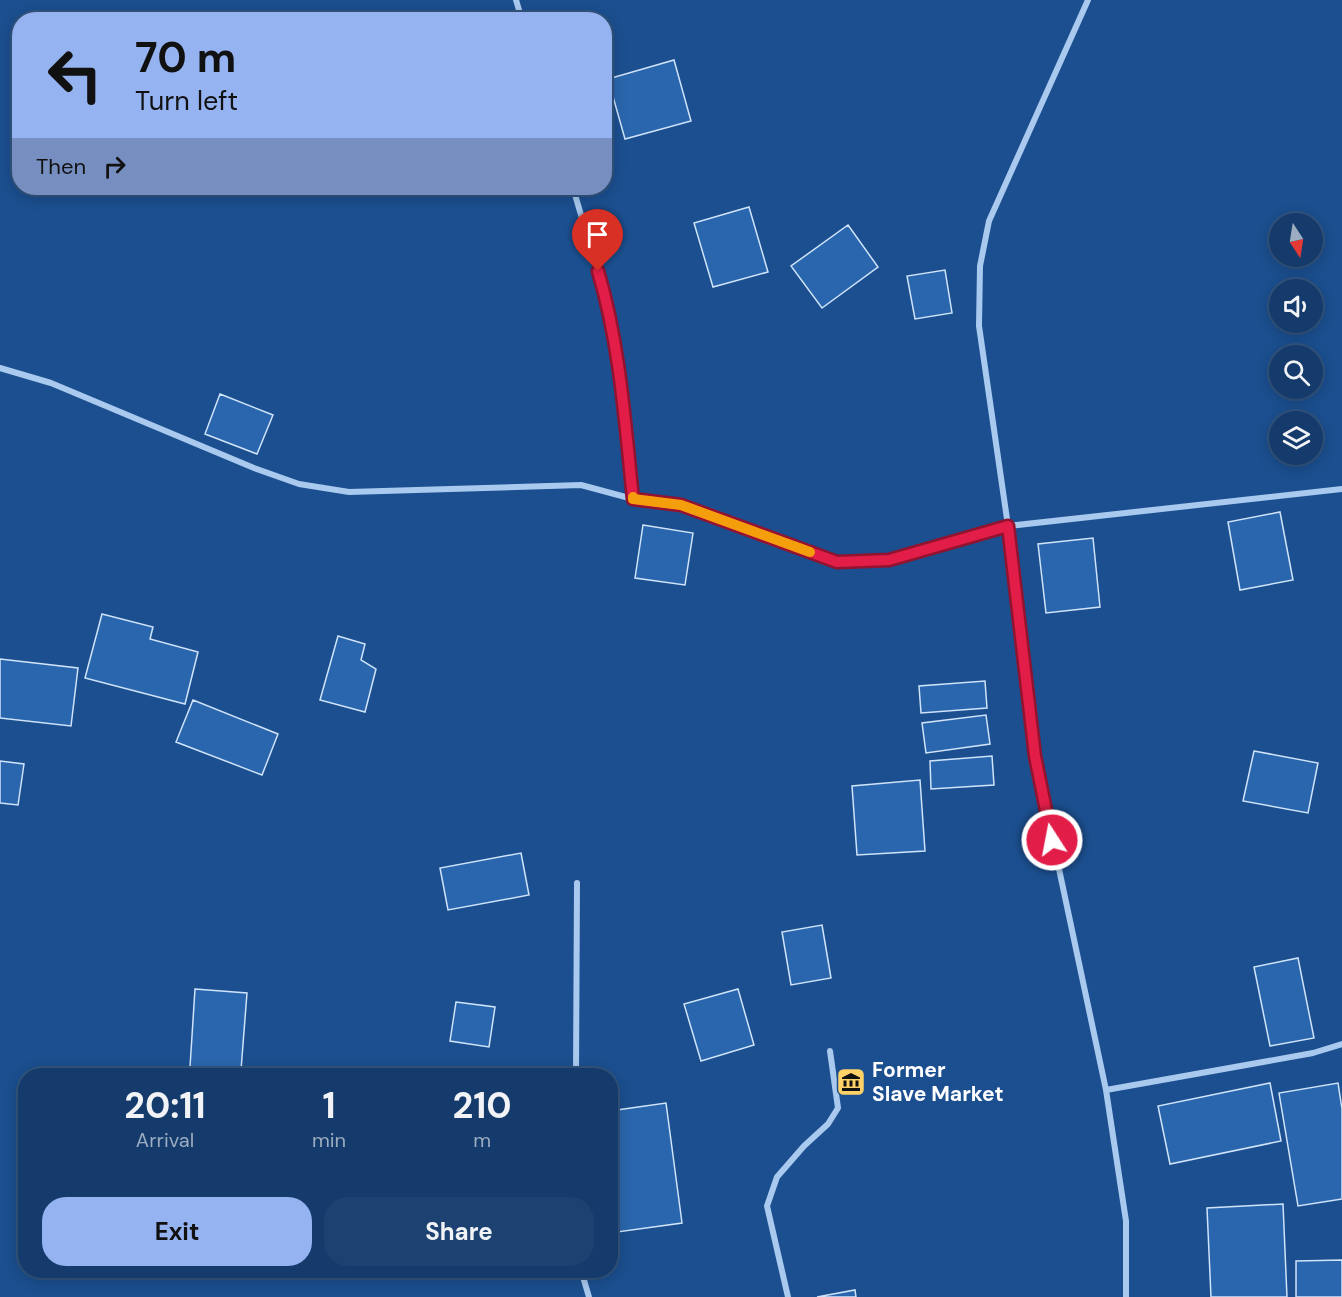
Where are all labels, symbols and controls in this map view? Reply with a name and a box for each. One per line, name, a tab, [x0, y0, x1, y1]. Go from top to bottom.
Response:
text: 70 m	[135, 30, 236, 85]
icon: left	[36, 36, 114, 114]
text: Turn left	[135, 83, 238, 118]
icon: right	[98, 150, 131, 183]
text: Then	[36, 152, 86, 181]
pin	[572, 209, 623, 271]
north arrow	[1269, 213, 1323, 267]
map controls	[1269, 213, 1323, 465]
icon: arrive	[581, 218, 614, 251]
button: sound	[1269, 279, 1323, 333]
button: search	[1269, 345, 1323, 399]
button: layers	[1269, 411, 1323, 465]
position arrow	[1020, 808, 1084, 872]
place label: Former Slave Market	[872, 1056, 1004, 1108]
museum icon: Former Slave Market	[835, 1066, 867, 1098]
text: 20:11	[124, 1082, 206, 1129]
text: 1	[322, 1082, 336, 1129]
text: 210	[452, 1082, 512, 1129]
text: Arrival	[136, 1127, 194, 1153]
text: min	[312, 1127, 346, 1153]
text: m	[473, 1127, 491, 1153]
button: Exit	[42, 1197, 312, 1266]
button: Share	[324, 1197, 594, 1266]

